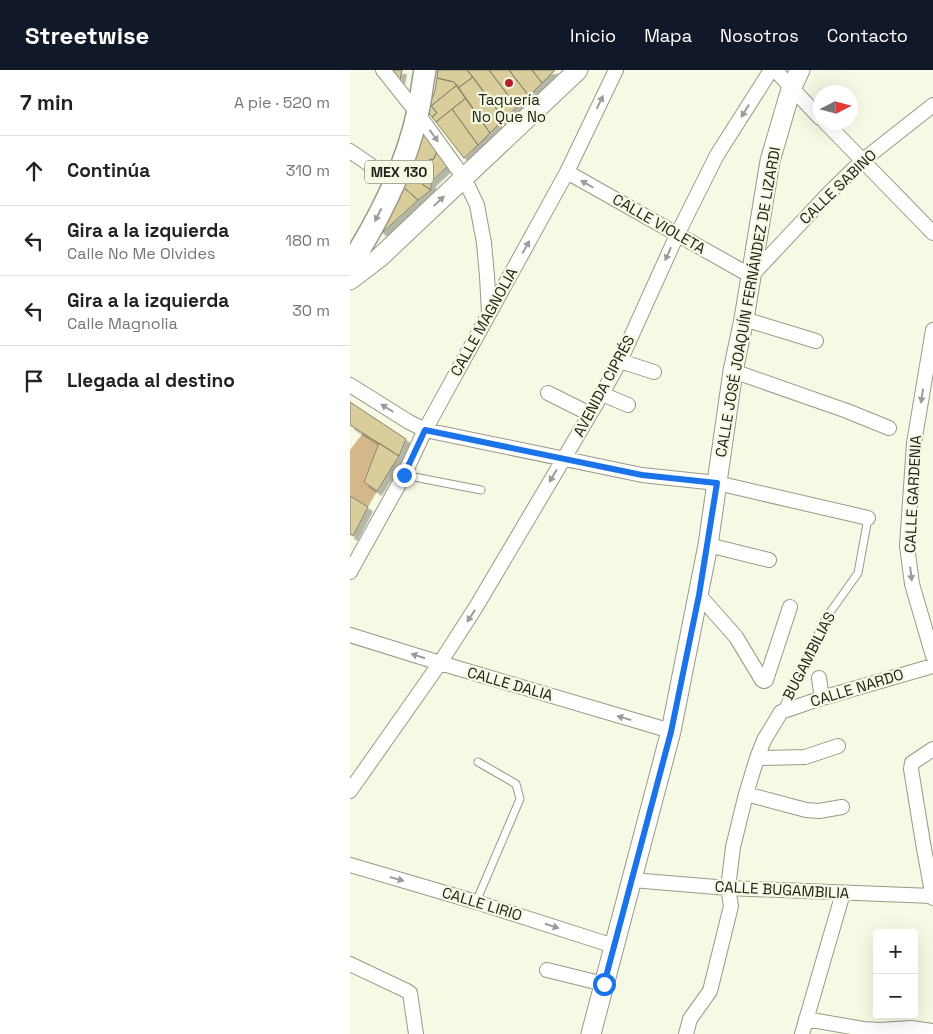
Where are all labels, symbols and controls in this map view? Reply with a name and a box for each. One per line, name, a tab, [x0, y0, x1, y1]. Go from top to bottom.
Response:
text: Streetwise	[25, 20, 149, 51]
text: Inicio	[570, 24, 616, 47]
text: Mapa	[644, 24, 692, 47]
text: Nosotros	[720, 24, 799, 47]
text: Contacto	[827, 24, 908, 47]
marker: Taquería No Que No	[503, 77, 515, 89]
north arrow	[813, 85, 858, 130]
text: 7 min	[20, 89, 73, 116]
place label: Taquería No Que No	[472, 90, 546, 126]
text: A pie · 520 m	[234, 92, 330, 113]
one-way arrow	[596, 95, 605, 110]
one-way arrow	[740, 105, 749, 118]
one-way arrow	[429, 129, 439, 143]
street label: CALLE JOSÉ JOAQUÍN FERNÁNDEZ DE LIZARDI	[711, 145, 784, 459]
street label: CALLE SABINO	[795, 145, 880, 228]
icon: ahead	[20, 157, 48, 185]
text: Continúa	[67, 158, 150, 183]
text: 310 m	[286, 160, 330, 181]
road number: MEX 130	[365, 160, 433, 184]
one-way arrow	[580, 179, 593, 188]
street label: CALLE VIOLETA	[609, 189, 710, 258]
one-way arrow	[433, 196, 446, 207]
one-way arrow	[374, 208, 382, 222]
text: Gira a la izquierda	[67, 218, 229, 243]
icon: left	[20, 227, 48, 255]
text: 180 m	[285, 230, 330, 251]
one-way arrow	[522, 240, 530, 254]
text: Calle No Me Olvides	[67, 243, 215, 264]
one-way arrow	[664, 247, 672, 261]
street label: CALLE MAGNOLIA	[446, 264, 522, 379]
text: Gira a la izquierda	[67, 288, 229, 313]
icon: left	[20, 297, 48, 325]
text: 30 m	[292, 300, 330, 321]
text: Calle Magnolia	[67, 313, 178, 334]
street label: AVENIDA CIPRÉS	[569, 332, 638, 440]
icon: arrive	[20, 367, 48, 395]
text: Llegada al destino	[67, 368, 235, 393]
one-way arrow	[918, 388, 926, 404]
one-way arrow	[380, 404, 393, 413]
street label: CALLE GARDENIA	[900, 434, 925, 553]
route end	[393, 464, 416, 487]
one-way arrow	[549, 469, 558, 483]
one-way arrow	[907, 567, 915, 583]
one-way arrow	[466, 609, 476, 623]
street label: BUGAMBILIAS	[778, 609, 839, 703]
one-way arrow	[410, 652, 425, 660]
street label: CALLE DALIA	[465, 662, 556, 705]
street label: CALLE NARDO	[808, 664, 906, 711]
one-way arrow	[617, 713, 632, 721]
one-way arrow	[389, 875, 404, 883]
street label: CALLE BUGAMBILIA	[714, 876, 850, 903]
street label: CALLE LIRIO	[440, 882, 524, 925]
one-way arrow	[545, 923, 560, 930]
map controls	[873, 929, 918, 1019]
button: +	[873, 929, 918, 974]
route start	[593, 973, 616, 996]
button: −	[873, 974, 918, 1019]

